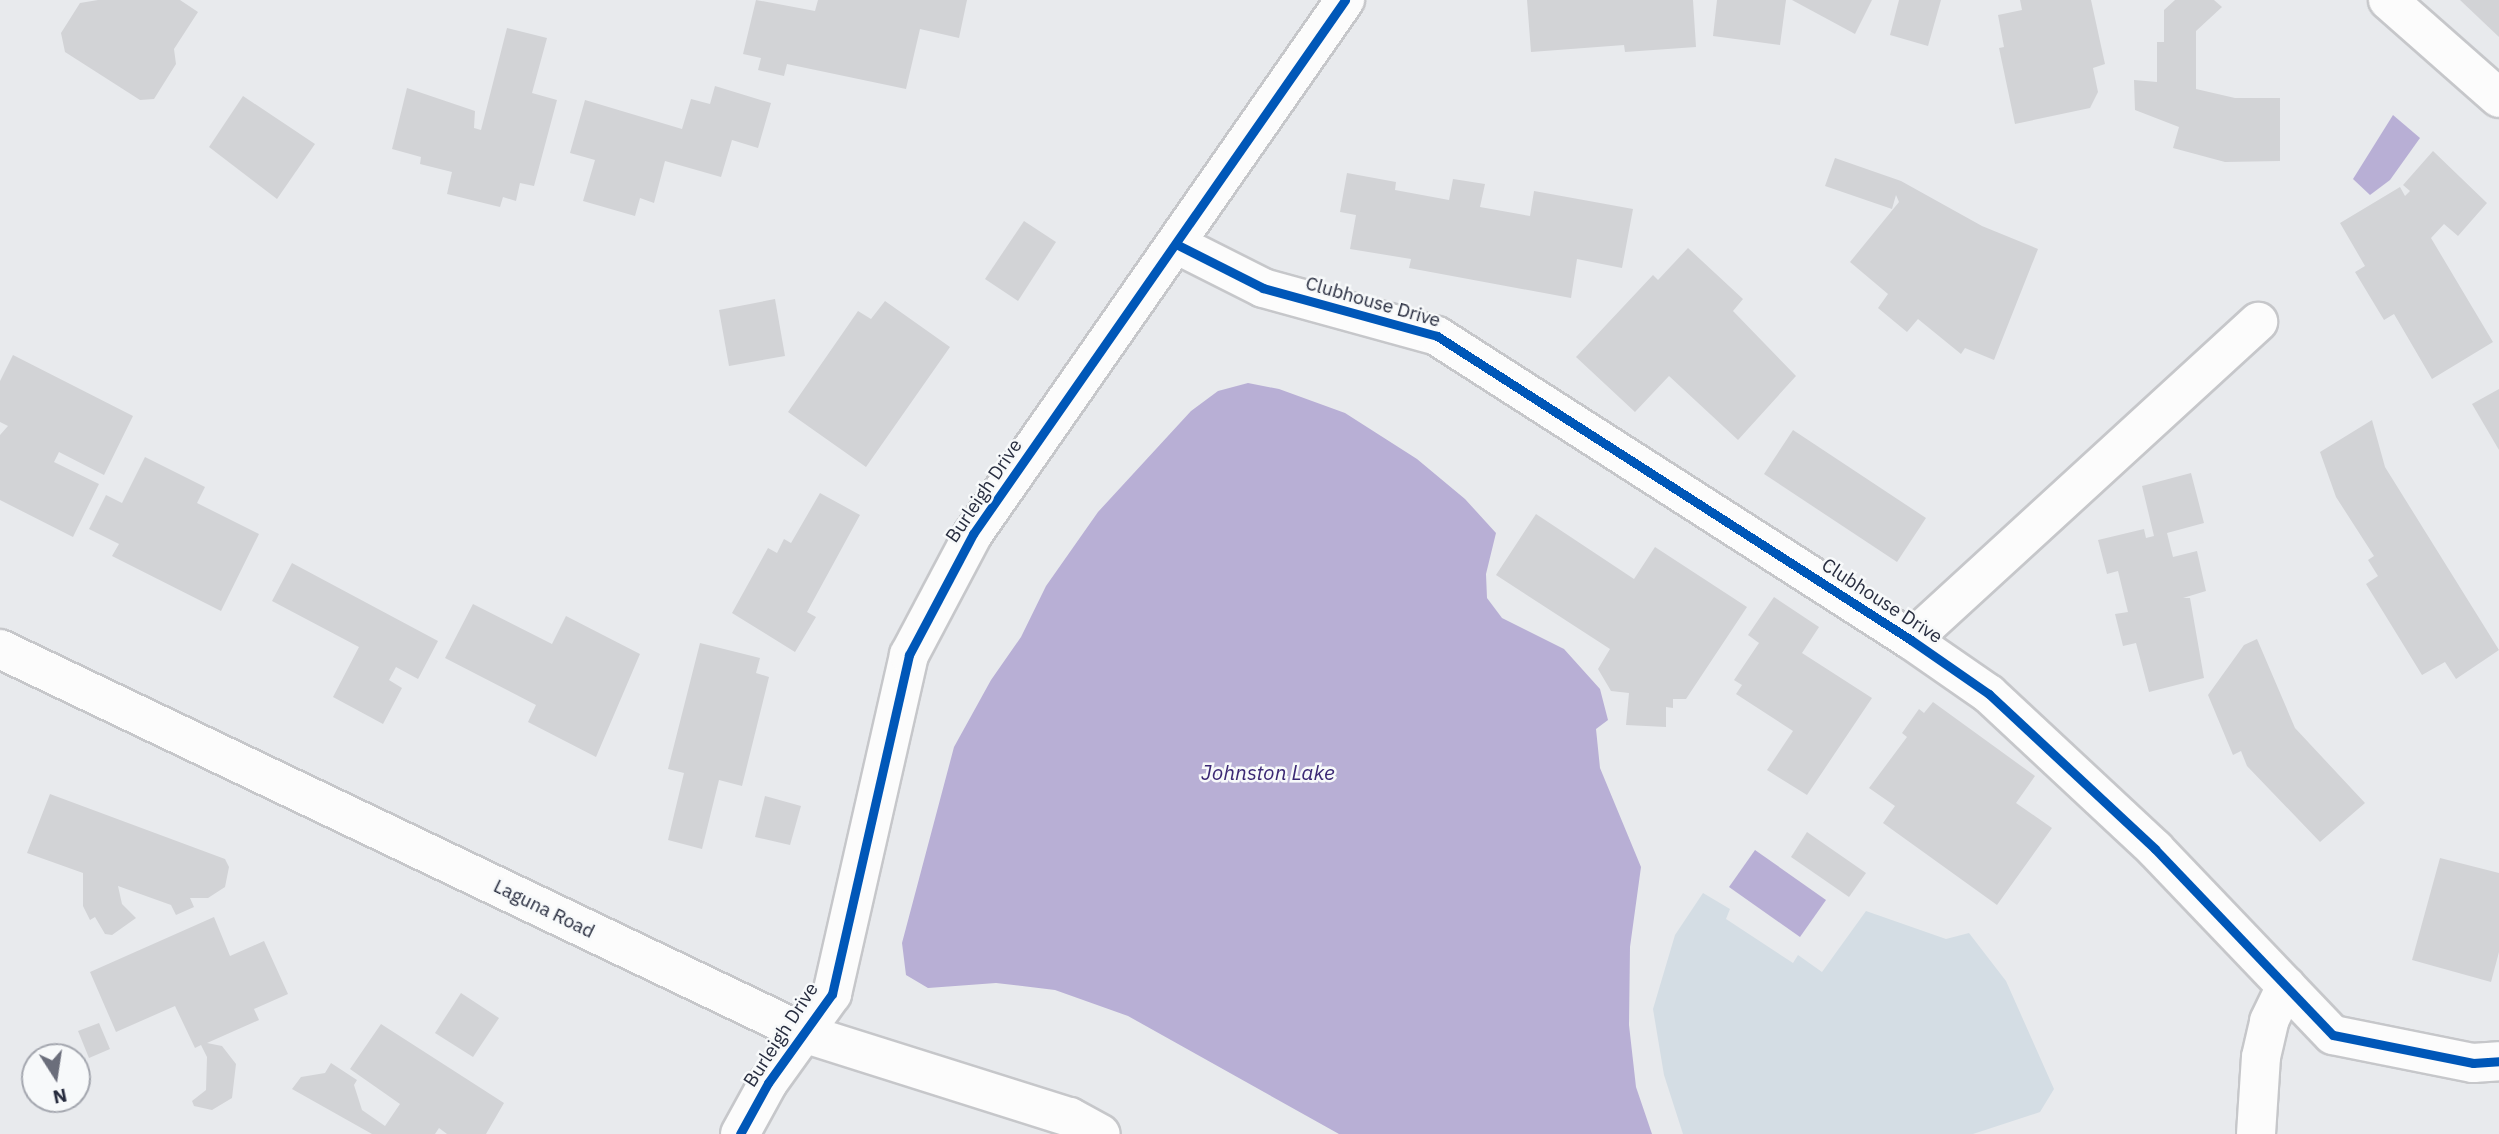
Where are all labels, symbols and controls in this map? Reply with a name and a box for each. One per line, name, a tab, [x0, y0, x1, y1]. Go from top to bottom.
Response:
street label: Clubhouse Drive	[1303, 272, 1443, 332]
street label: Burleigh Drive	[941, 435, 1027, 547]
street label: Clubhouse Drive	[1817, 554, 1947, 648]
water label: Johnston Lake	[1201, 759, 1335, 785]
street label: Laguna Road	[490, 875, 598, 943]
street label: Burleigh Drive	[739, 979, 823, 1091]
north arrow	[21, 1043, 91, 1113]
text: N	[51, 1083, 69, 1110]

